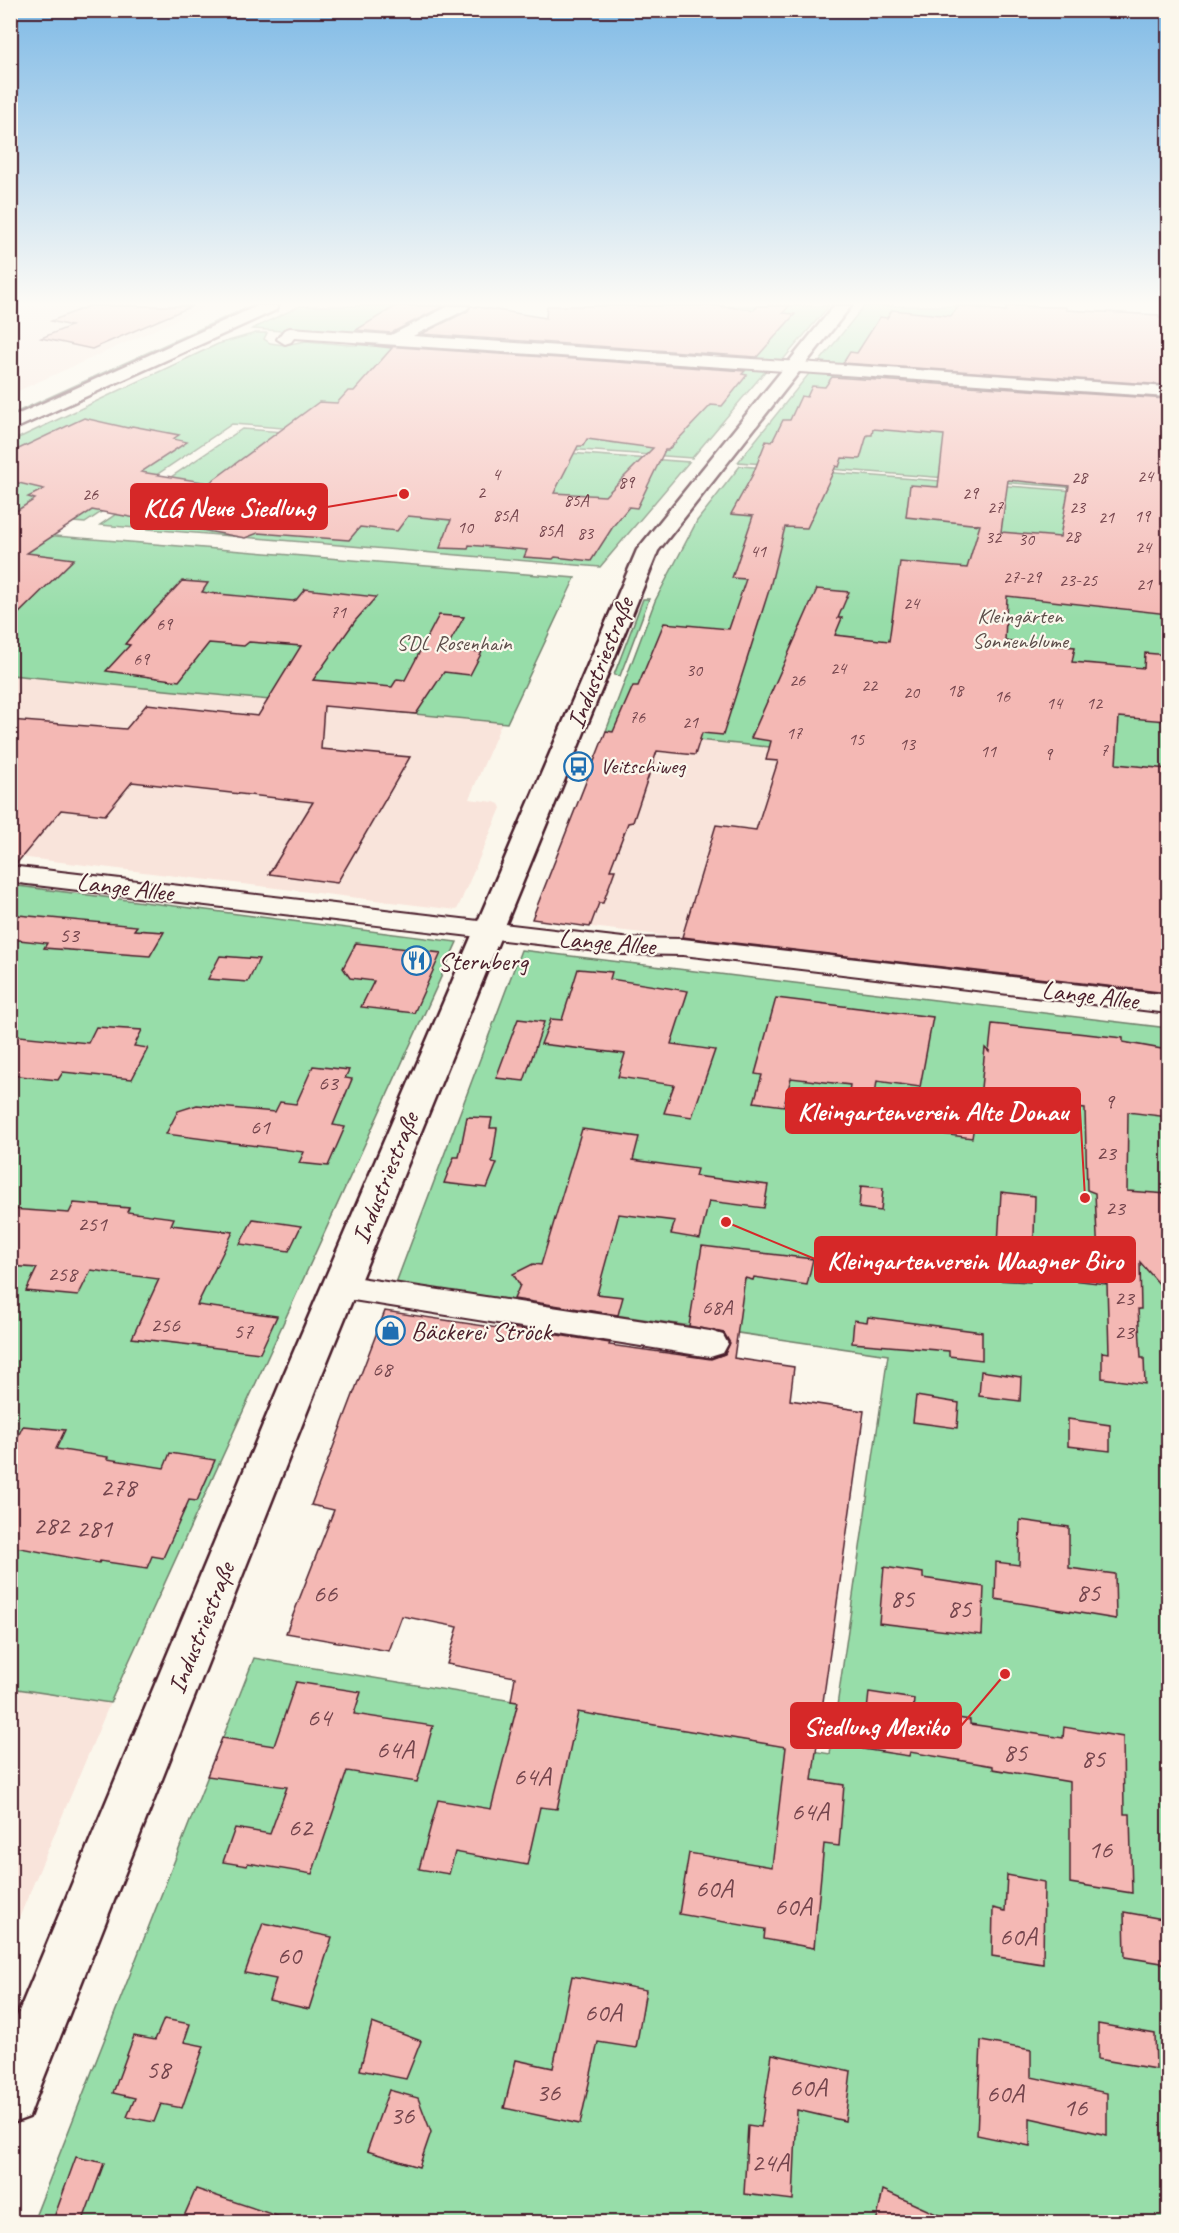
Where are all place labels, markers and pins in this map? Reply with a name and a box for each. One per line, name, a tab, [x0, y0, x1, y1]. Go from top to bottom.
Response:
callout: KLG Neue Siedlung	[131, 484, 327, 529]
bus stop icon: Veitschiweg	[563, 750, 595, 782]
place label: Veitschiweg	[600, 752, 686, 780]
restaurant icon: Sternberg	[401, 945, 433, 977]
place label: Sternberg	[438, 945, 529, 978]
callout: Kleingartenverein Alte Donau	[786, 1088, 1080, 1133]
callout: Kleingartenverein Waagner Biro	[815, 1237, 1135, 1282]
shop icon: Bäckerei Ströck	[374, 1315, 406, 1347]
place label: Bäckerei Ströck	[411, 1315, 553, 1348]
callout: Siedlung Mexiko	[791, 1703, 961, 1748]

